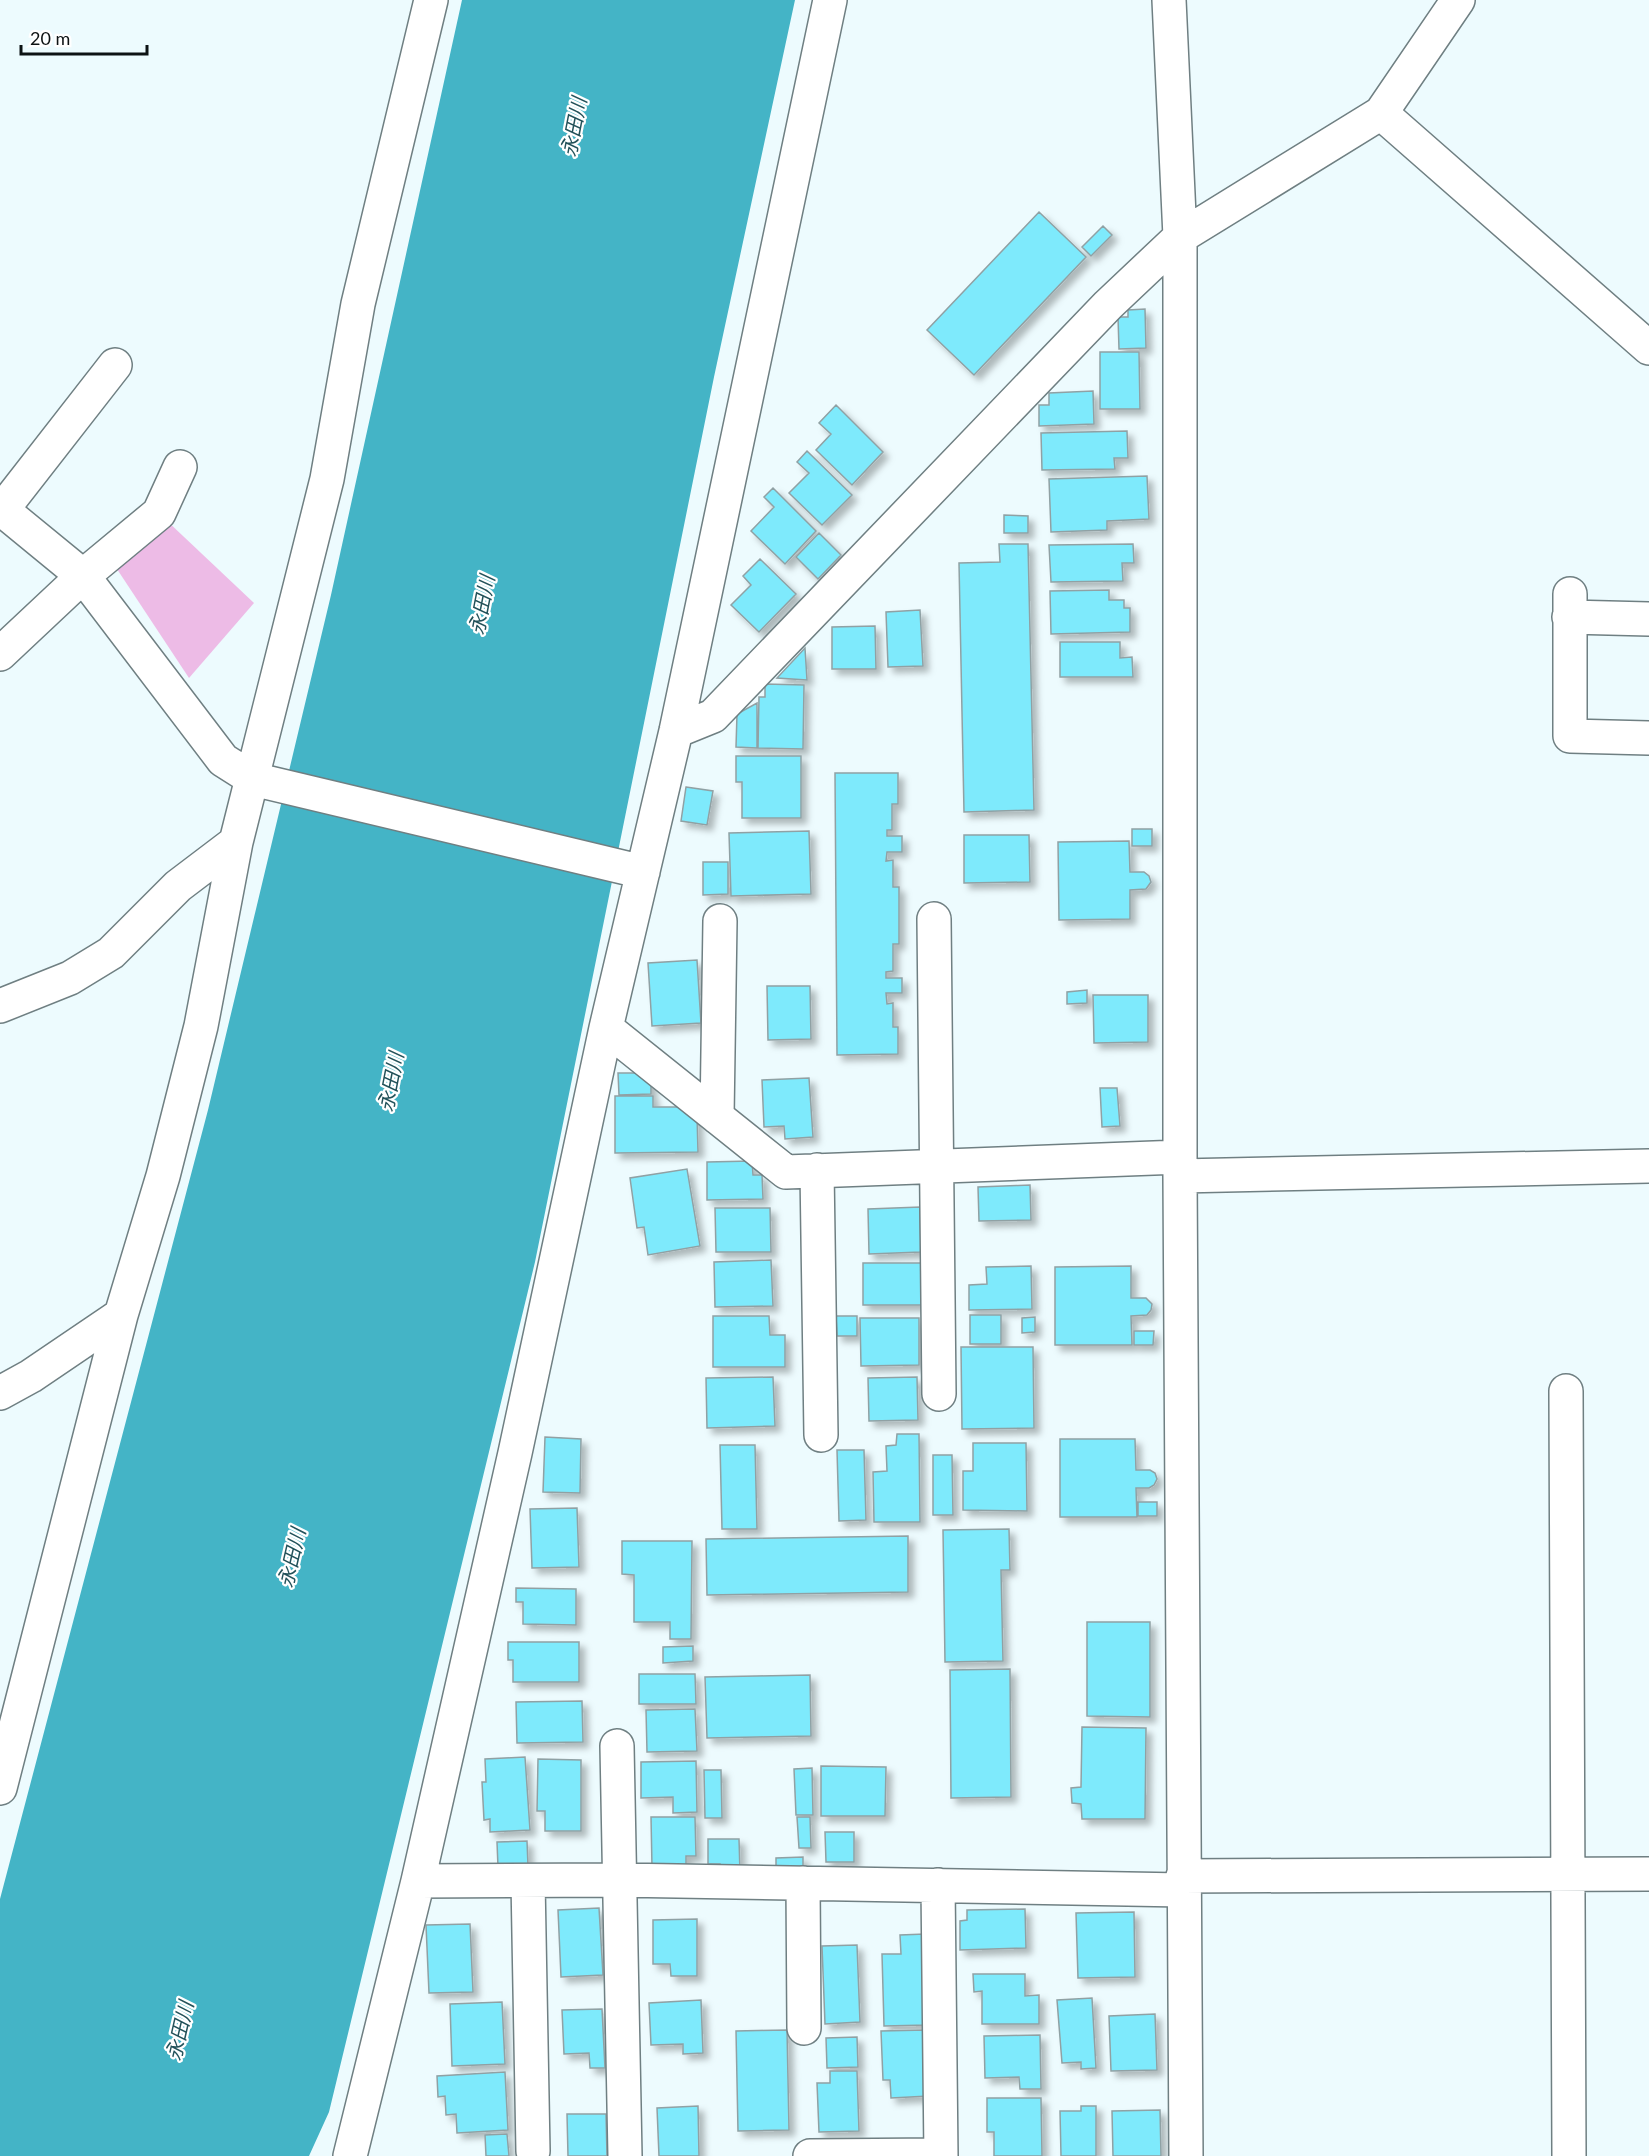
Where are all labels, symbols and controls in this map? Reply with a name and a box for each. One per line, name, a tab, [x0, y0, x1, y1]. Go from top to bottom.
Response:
scale bar	[21, 18, 147, 56]
text: 20 m	[30, 27, 70, 49]
water label: 永田川	[556, 93, 591, 159]
water label: 永田川	[464, 571, 499, 637]
water label: 永田川	[373, 1048, 408, 1114]
water label: 永田川	[273, 1524, 310, 1590]
water label: 永田川	[161, 1997, 198, 2063]

